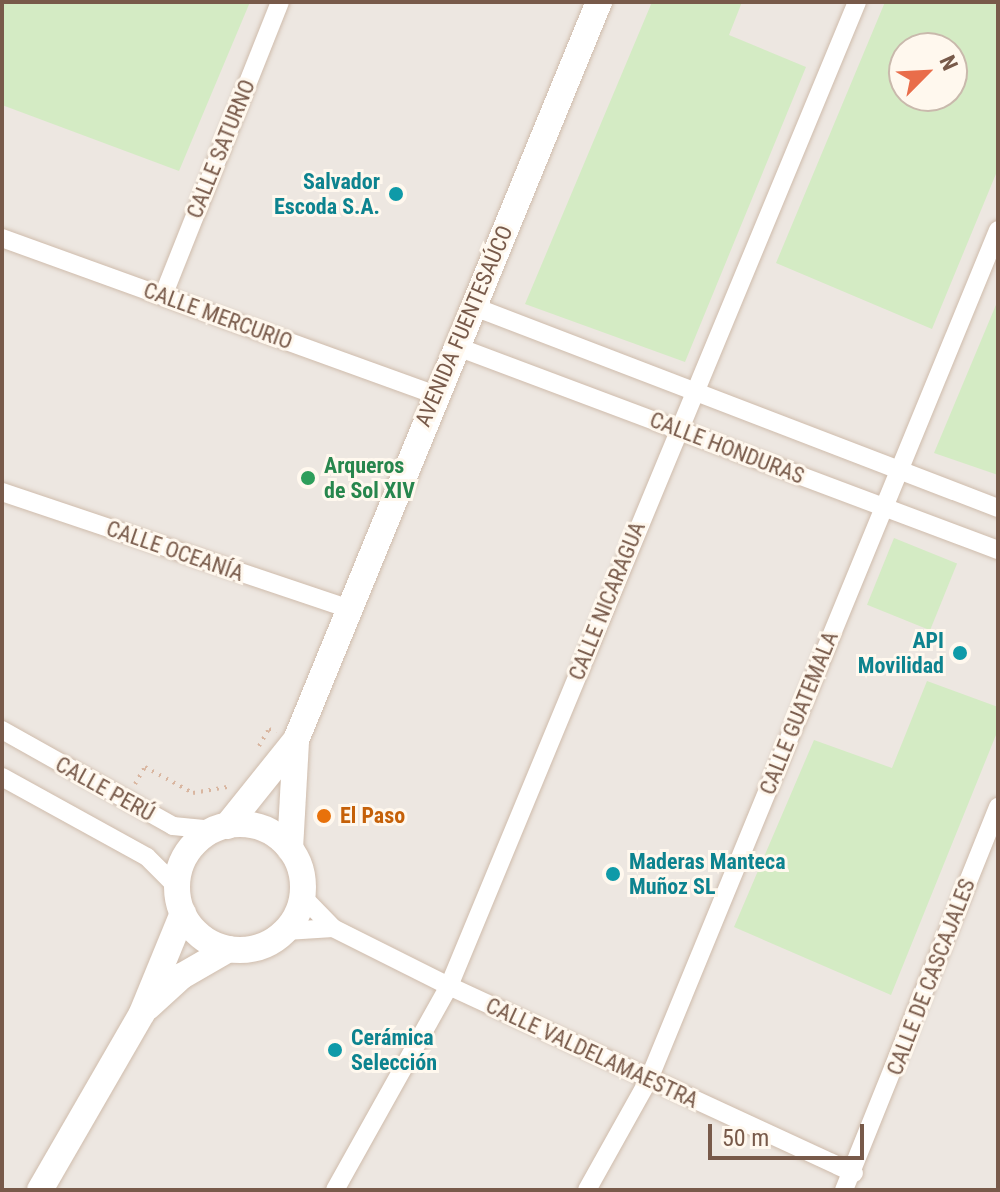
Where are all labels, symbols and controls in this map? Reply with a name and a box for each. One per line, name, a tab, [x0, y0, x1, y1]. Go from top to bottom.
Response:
north arrow	[888, 32, 968, 112]
text: N	[934, 52, 963, 74]
street label: CALLE SATURNO	[181, 76, 261, 222]
place label: Salvador Escoda S.A.	[274, 168, 380, 220]
marker: Salvador Escoda S.A.	[387, 185, 405, 203]
street label: AVENIDA FUENTESAÚCO	[410, 222, 518, 430]
street label: CALLE MERCURIO	[140, 277, 296, 355]
street label: CALLE HONDURAS	[646, 406, 808, 490]
place label: Arqueros de Sol XIV	[324, 452, 415, 504]
marker: Arqueros de Sol XIV	[299, 469, 317, 487]
street label: CALLE OCEANÍA	[103, 515, 247, 587]
street label: CALLE NICARAGUA	[563, 518, 651, 684]
place label: API Movilidad	[858, 627, 944, 678]
street label: CALLE GUATEMALA	[754, 628, 844, 798]
marker: API Movilidad	[951, 644, 969, 662]
street label: CALLE PERÚ	[51, 751, 159, 827]
place label: El Paso	[340, 803, 405, 829]
marker: El Paso	[315, 807, 333, 825]
place label: Maderas Manteca Muñoz SL	[629, 848, 785, 900]
marker: Maderas Manteca Muñoz SL	[604, 865, 622, 883]
street label: CALLE DE CASCAJALES	[881, 875, 981, 1079]
street label: CALLE VALDELAMAESTRA	[482, 992, 702, 1114]
place label: Cerámica Selección	[351, 1024, 437, 1076]
marker: Cerámica Selección	[326, 1041, 344, 1059]
scale bar	[712, 1108, 868, 1158]
text: 50 m	[722, 1124, 769, 1152]

